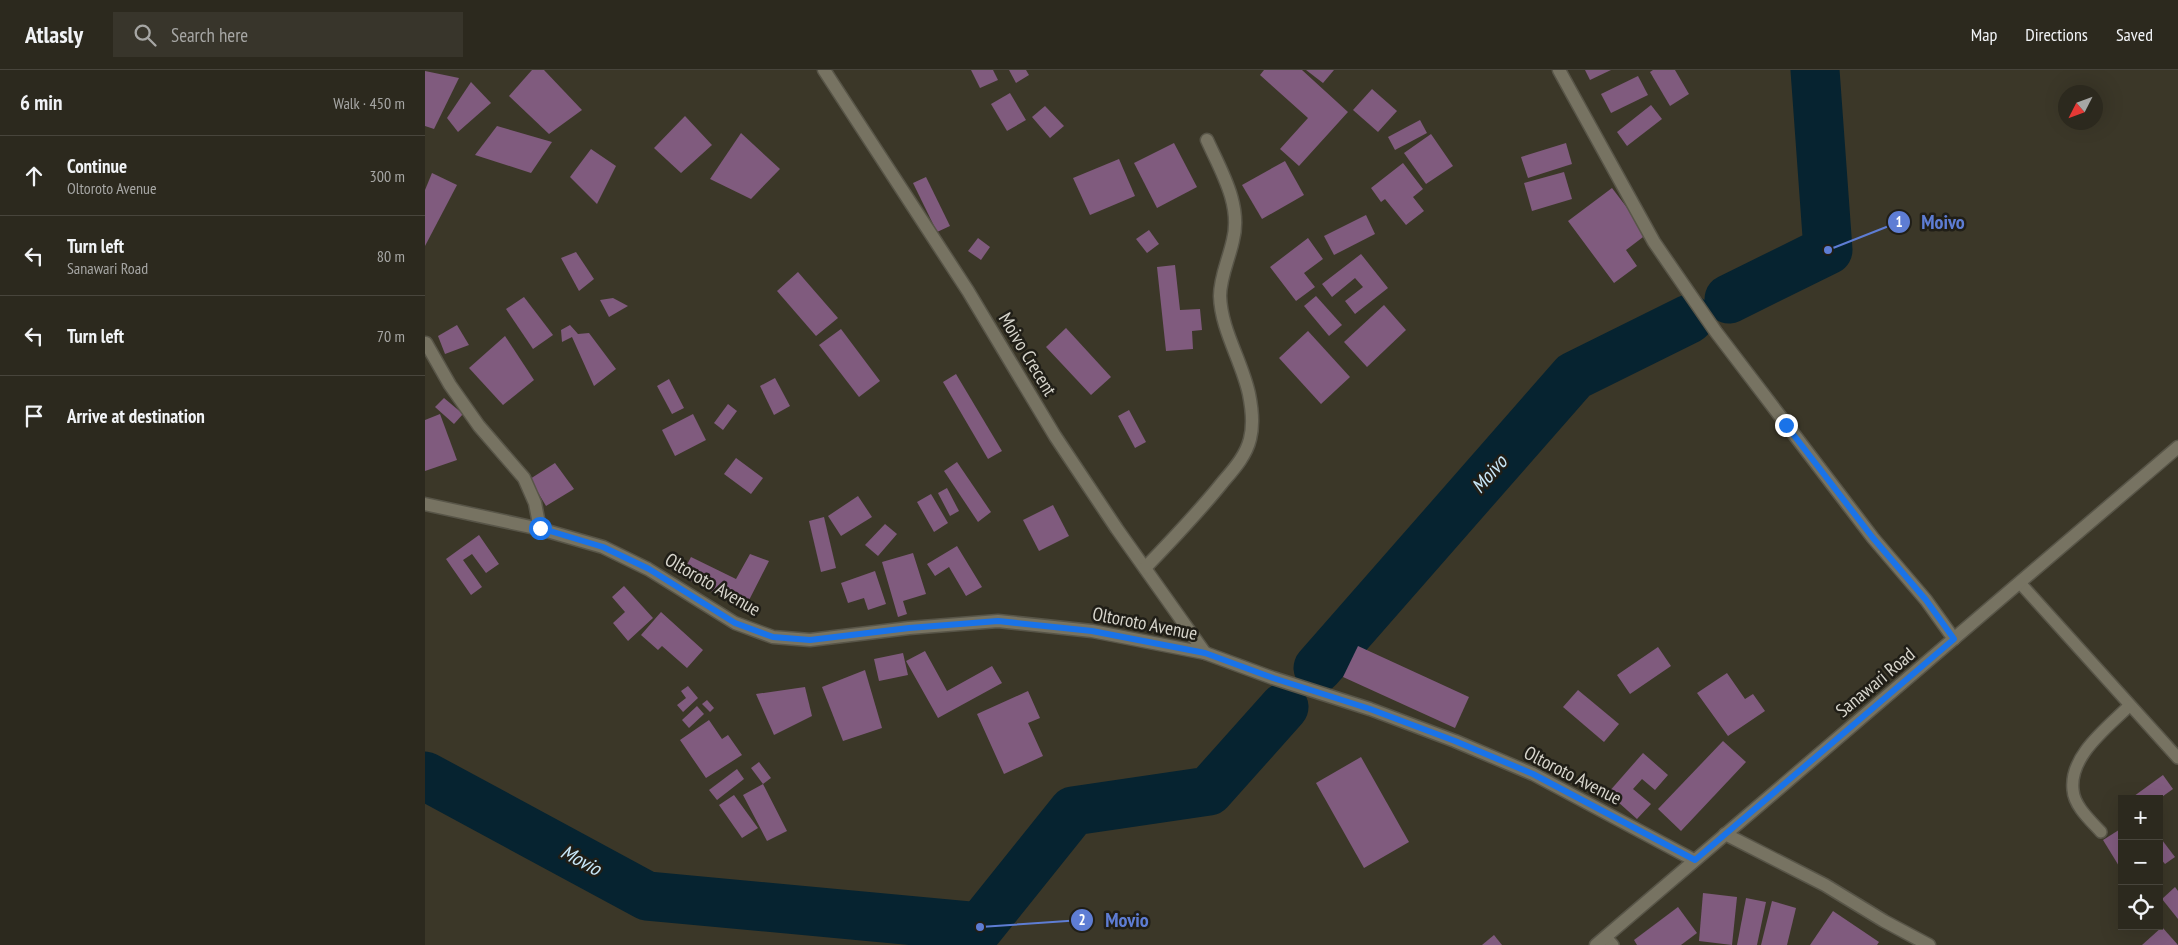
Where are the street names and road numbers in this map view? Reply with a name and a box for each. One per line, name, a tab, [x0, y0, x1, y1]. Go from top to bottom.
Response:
street label: Moivo Crecent	[994, 308, 1063, 401]
street label: Oltoroto Avenue	[661, 547, 765, 621]
street label: Oltoroto Avenue	[1090, 601, 1200, 645]
street label: Sanawari Road	[1830, 642, 1920, 722]
street label: Oltoroto Avenue	[1520, 740, 1626, 810]

